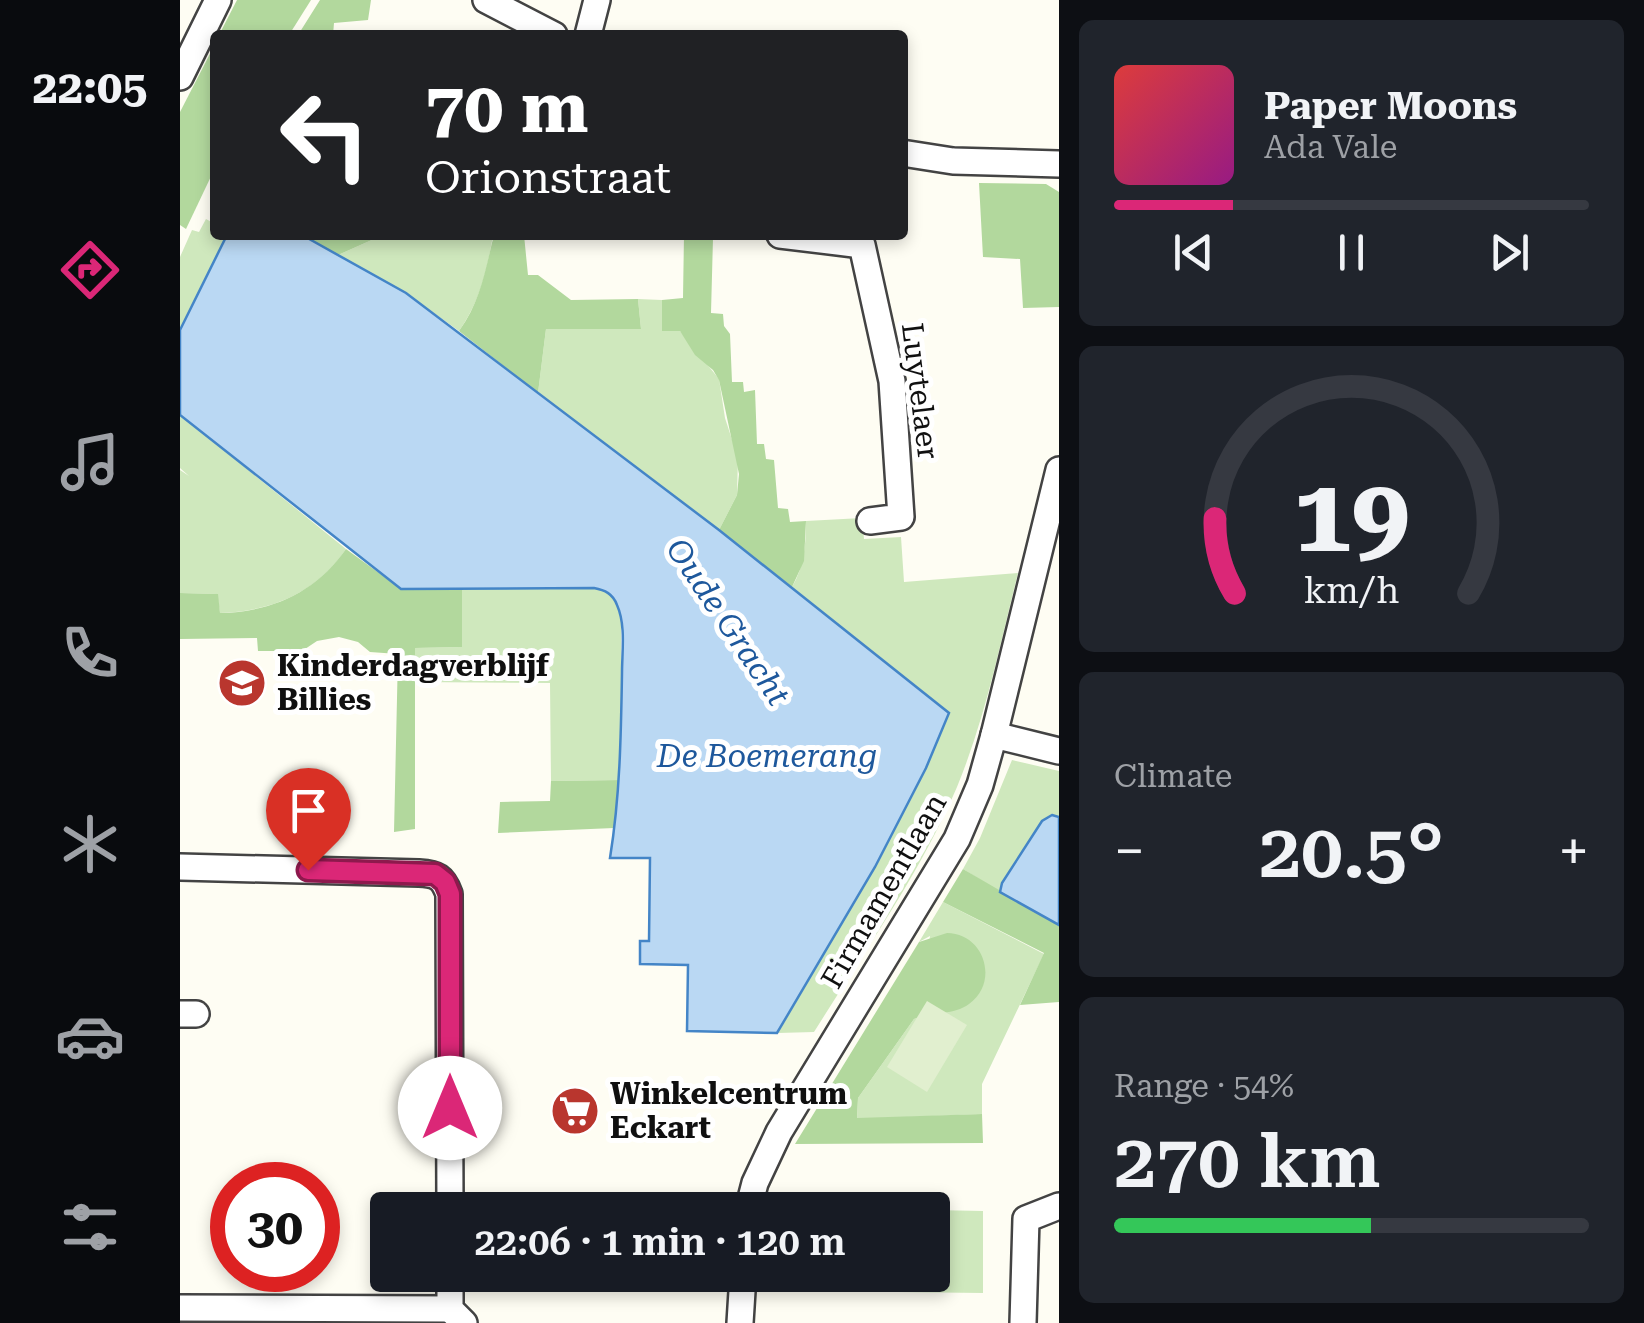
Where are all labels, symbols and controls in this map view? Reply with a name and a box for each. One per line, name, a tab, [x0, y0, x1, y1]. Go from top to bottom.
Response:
text: 22:05	[33, 61, 147, 114]
text: 70 m	[425, 67, 589, 149]
icon: left	[260, 70, 390, 200]
text: Paper Moons	[1264, 84, 1517, 128]
text: Ada Vale	[1264, 128, 1397, 166]
text: Orionstraat	[425, 151, 671, 204]
icon: previous	[1166, 225, 1221, 280]
icon: pause	[1324, 225, 1379, 280]
icon: next	[1482, 225, 1537, 280]
icon: directions	[55, 235, 125, 305]
street label: Luytelaer	[895, 321, 946, 461]
icon: music	[55, 427, 125, 497]
text: 19	[1293, 455, 1410, 576]
water label: Oude Gracht	[658, 531, 798, 713]
text: km/h	[1304, 570, 1399, 612]
icon: phone	[55, 618, 125, 688]
place label: Kinderdagverblijf Billies	[277, 648, 550, 717]
school or university icon: Kinderdagverblijf Billies	[216, 657, 268, 709]
water label: De Boemerang	[656, 737, 877, 775]
text: Climate	[1114, 757, 1232, 795]
pin	[266, 768, 351, 871]
icon: arrive	[281, 783, 336, 838]
street label: Firmamentlaan	[814, 787, 953, 994]
text: 20.5°	[1259, 807, 1444, 895]
icon: climate	[55, 809, 125, 879]
text: −	[1114, 819, 1145, 883]
text: +	[1558, 819, 1589, 883]
icon: car	[55, 1001, 125, 1071]
position arrow	[398, 1056, 502, 1160]
text: Range · 54%	[1114, 1067, 1294, 1105]
place label: Winkelcentrum Eckart	[610, 1076, 847, 1145]
supermarket icon: Winkelcentrum Eckart	[549, 1085, 601, 1137]
text: 270 km	[1114, 1117, 1380, 1205]
speed limit sign: 30	[210, 1162, 340, 1292]
icon: filters	[55, 1192, 125, 1262]
text: 22:06 · 1 min · 120 m	[475, 1220, 846, 1264]

